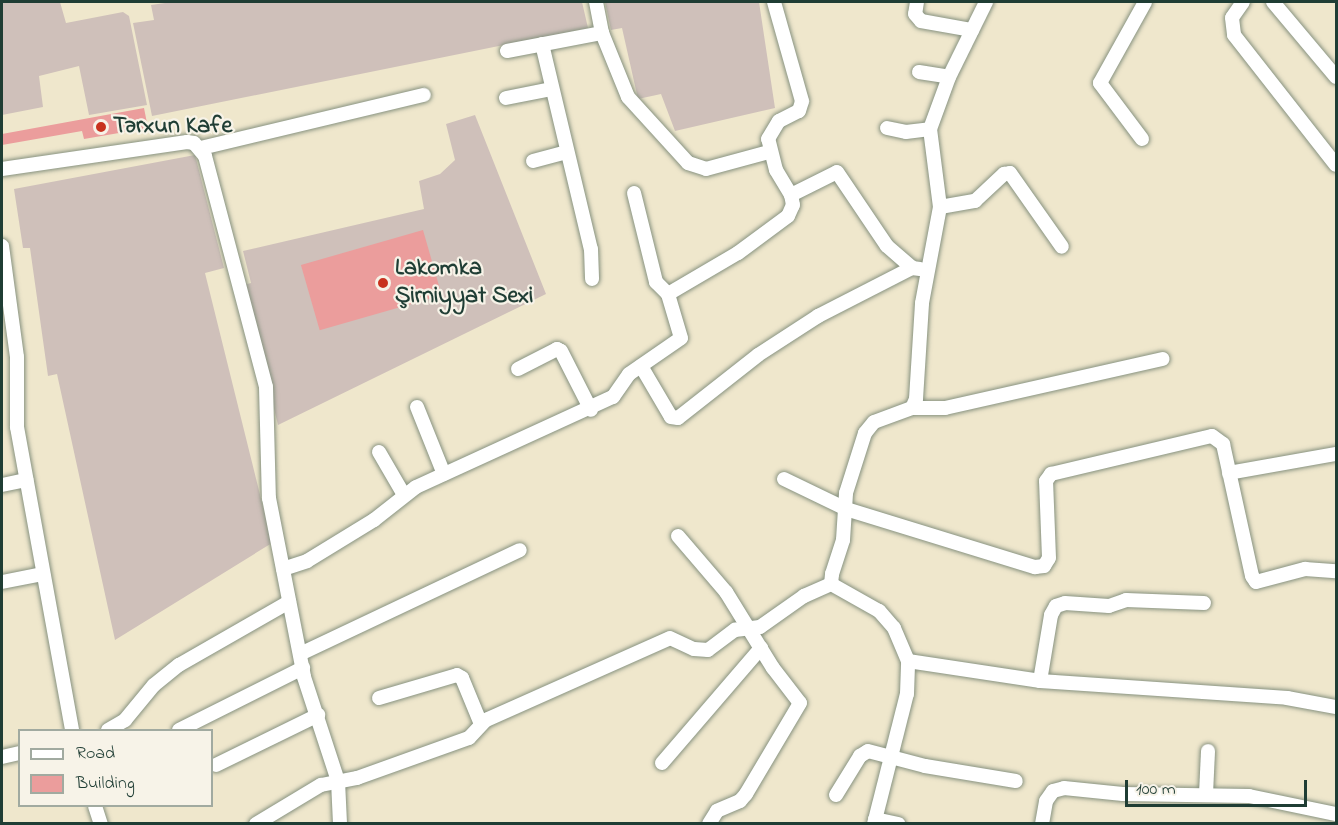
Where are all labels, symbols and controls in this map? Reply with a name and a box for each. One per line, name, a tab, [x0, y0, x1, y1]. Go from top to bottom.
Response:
place label: Tərxun Kafe	[113, 113, 232, 141]
marker: Tərxun Kafe	[94, 120, 108, 134]
place label: Lakomka Şirniyyat Sexi	[395, 255, 533, 311]
marker: Lakomka Şirniyyat Sexi	[376, 276, 390, 290]
legend	[18, 729, 213, 807]
text: Road	[76, 741, 115, 767]
scale bar	[1128, 768, 1310, 806]
text: Building	[76, 771, 135, 797]
text: 100 m	[1136, 777, 1176, 803]

